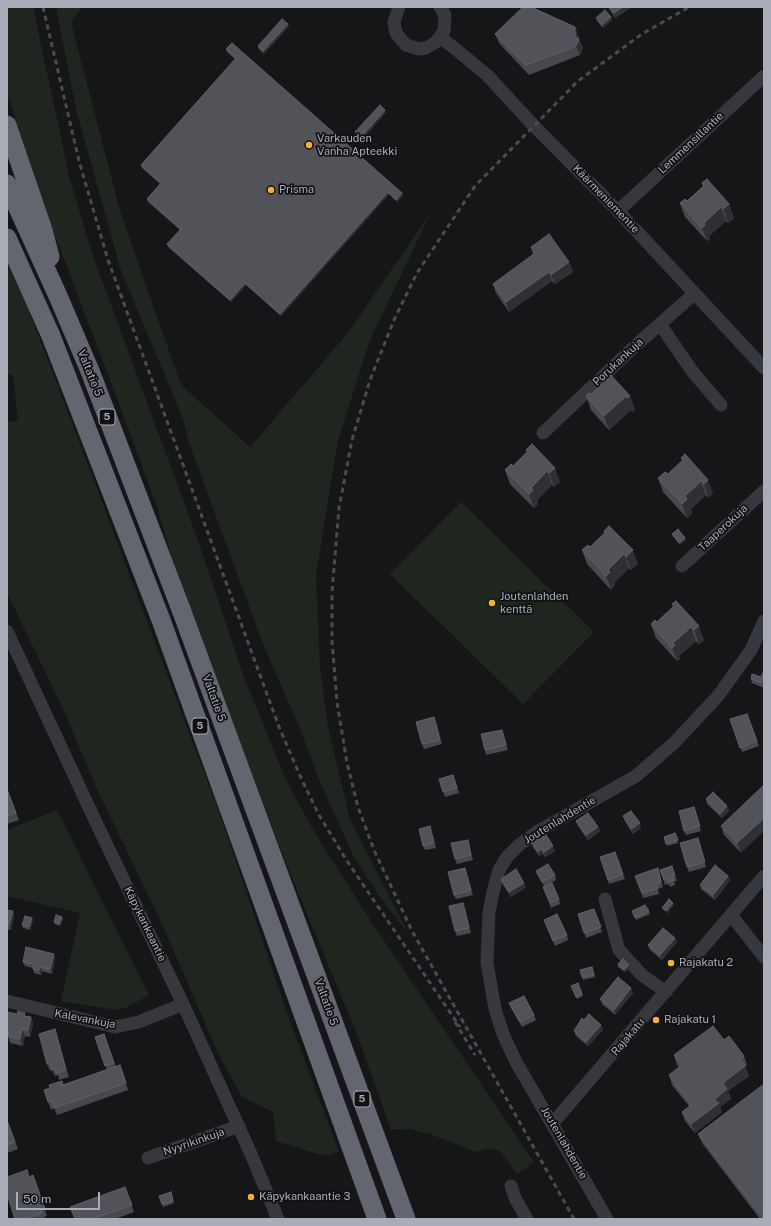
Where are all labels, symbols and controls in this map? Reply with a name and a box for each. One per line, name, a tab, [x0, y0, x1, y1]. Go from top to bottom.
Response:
street label: Lemmensillantie	[656, 109, 726, 177]
place label: Varkauden Vanha Apteekki	[317, 132, 397, 158]
marker: Varkauden Vanha Apteekki	[304, 140, 314, 150]
street label: Käärmeniementie	[570, 162, 642, 236]
place label: Prisma	[279, 183, 314, 197]
marker: Prisma	[266, 185, 276, 195]
street label: Porukankuja	[590, 335, 646, 389]
street label: Valtatie 5	[75, 348, 105, 398]
road number: 5	[99, 409, 115, 425]
street label: Taaperokuja	[696, 502, 750, 554]
place label: Joutenlahden kenttä	[500, 590, 568, 616]
marker: Joutenlahden kenttä	[487, 598, 497, 608]
street label: Valtatie 5	[199, 673, 229, 723]
road number: 5	[192, 718, 208, 734]
street label: Joutenlahdentie	[522, 793, 598, 847]
street label: Käpykankaantie	[121, 884, 169, 964]
place label: Rajakatu 2	[679, 956, 733, 970]
marker: Rajakatu 2	[666, 958, 676, 968]
street label: Valtatie 5	[311, 977, 341, 1027]
street label: Kalevankuja	[53, 1007, 117, 1031]
place label: Rajakatu 1	[664, 1013, 716, 1027]
marker: Rajakatu 1	[651, 1015, 661, 1025]
street label: Rajakatu	[609, 1016, 647, 1058]
road number: 5	[354, 1091, 370, 1107]
street label: Joutenlahdentie	[538, 1104, 590, 1182]
street label: Nyyrikinkuja	[162, 1125, 226, 1159]
scale bar	[18, 1184, 102, 1210]
place label: Käpykankaantie 3	[259, 1190, 350, 1204]
text: 50 m	[23, 1192, 51, 1206]
marker: Käpykankaantie 3	[246, 1192, 256, 1202]

